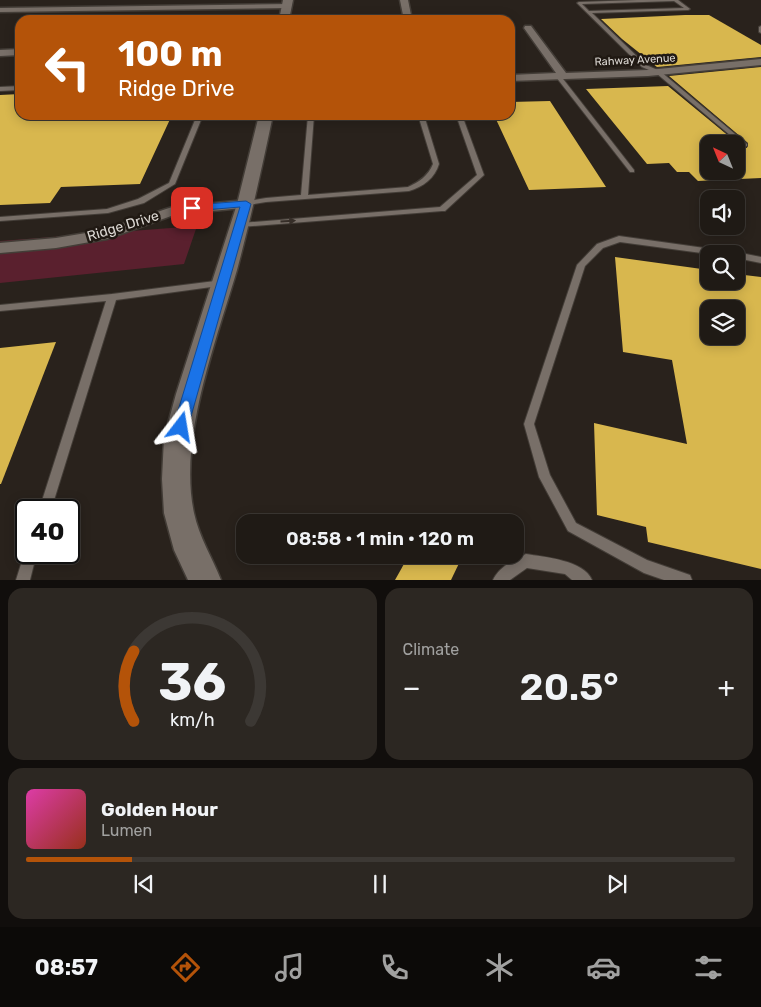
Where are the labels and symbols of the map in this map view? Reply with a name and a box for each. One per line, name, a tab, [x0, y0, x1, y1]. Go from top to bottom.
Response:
street label: Rahway Avenue	[594, 51, 676, 69]
north arrow	[700, 135, 745, 180]
pin	[171, 187, 213, 229]
street label: Ridge Drive	[85, 207, 161, 245]
one-way arrow	[281, 217, 297, 225]
position arrow	[154, 400, 206, 452]
speed limit sign: 40	[15, 499, 80, 564]

